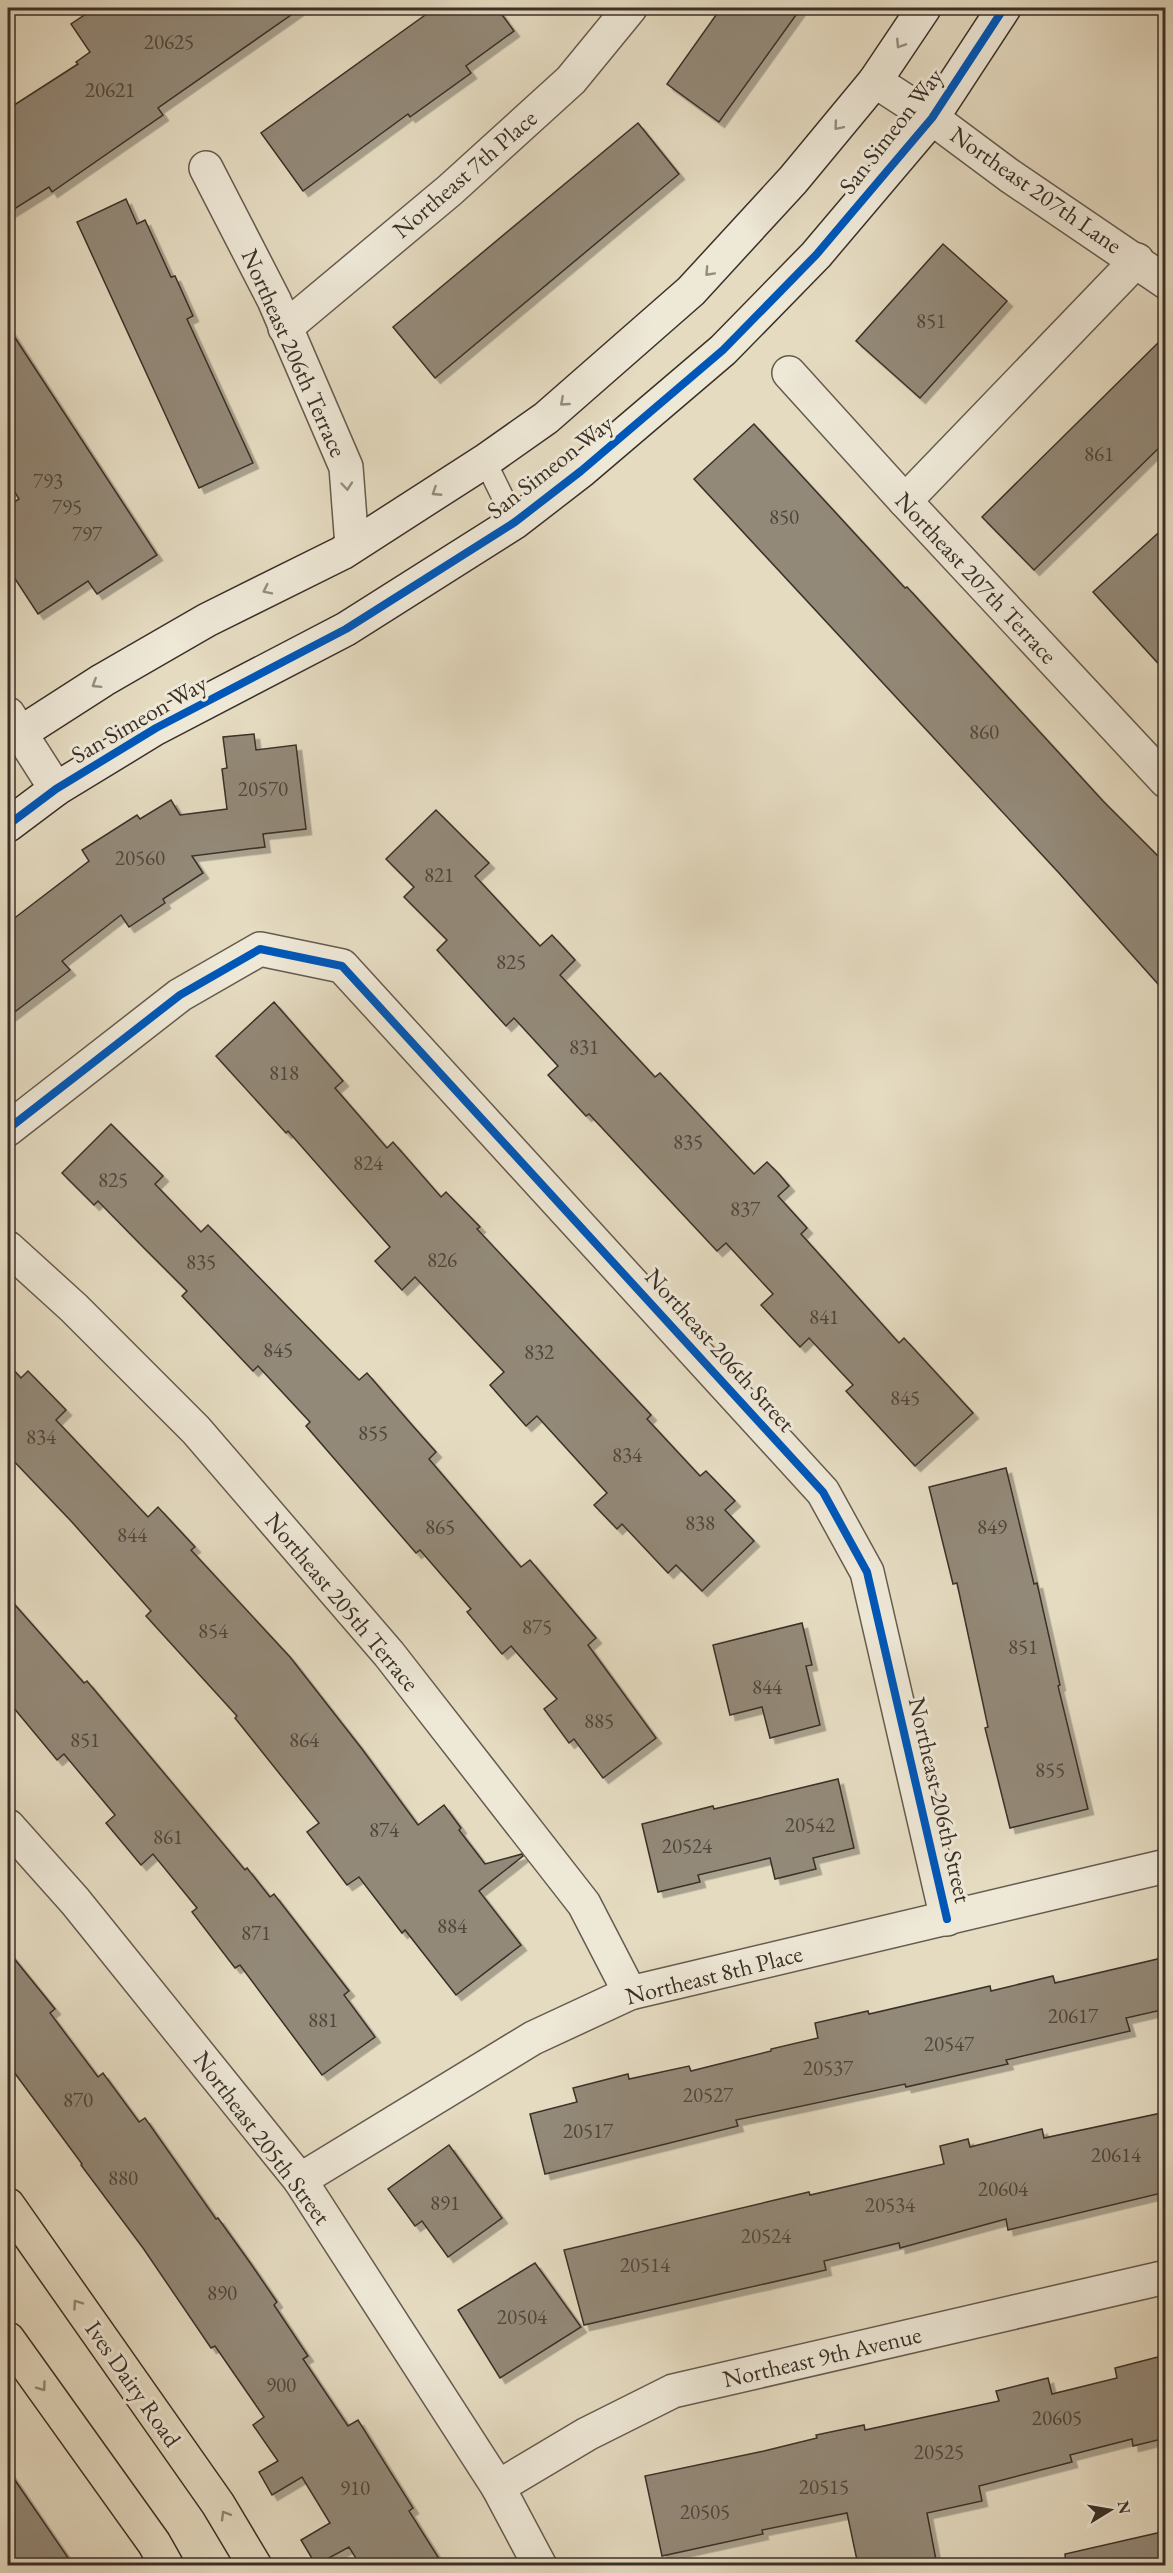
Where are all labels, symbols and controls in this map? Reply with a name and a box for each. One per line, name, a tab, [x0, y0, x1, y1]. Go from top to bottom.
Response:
house number: 20625	[144, 28, 194, 55]
one-way arrow	[896, 38, 907, 49]
street label: San Simeon Way	[832, 61, 950, 200]
house number: 20621	[85, 76, 135, 103]
street label: Northeast 7th Place	[386, 102, 543, 245]
one-way arrow	[834, 119, 845, 130]
street label: Northeast 207th Lane	[944, 119, 1128, 260]
street label: Northeast 206th Terrace	[235, 244, 354, 462]
one-way arrow	[705, 266, 716, 276]
house number: 851	[916, 307, 946, 334]
one-way arrow	[560, 395, 571, 406]
street label: San Simeon Way	[480, 407, 619, 526]
house number: 861	[1084, 440, 1114, 467]
house number: 793	[33, 467, 63, 494]
one-way arrow	[341, 482, 354, 491]
one-way arrow	[431, 485, 442, 496]
street label: Northeast 207th Terrace	[889, 485, 1064, 670]
house number: 795	[52, 493, 82, 520]
house number: 850	[769, 503, 799, 530]
house number: 797	[72, 520, 103, 547]
one-way arrow	[262, 582, 273, 594]
street label: San Simeon Way	[65, 667, 213, 770]
one-way arrow	[92, 676, 102, 688]
house number: 860	[969, 718, 999, 745]
house number: 20570	[238, 775, 288, 802]
house number: 20560	[115, 844, 165, 871]
house number: 821	[424, 861, 454, 888]
house number: 825	[496, 948, 526, 975]
house number: 831	[569, 1033, 599, 1060]
house number: 818	[269, 1059, 299, 1086]
house number: 835	[673, 1128, 703, 1155]
house number: 824	[353, 1149, 384, 1176]
house number: 825	[98, 1166, 128, 1193]
house number: 837	[730, 1195, 761, 1222]
house number: 826	[427, 1246, 457, 1273]
house number: 835	[186, 1248, 216, 1275]
street label: Northeast 206th Street	[639, 1261, 802, 1438]
house number: 841	[809, 1303, 839, 1330]
house number: 845	[263, 1336, 293, 1363]
house number: 832	[524, 1338, 554, 1365]
house number: 845	[890, 1384, 920, 1411]
house number: 855	[358, 1419, 388, 1446]
house number: 834	[26, 1423, 57, 1450]
house number: 834	[612, 1441, 643, 1468]
street label: Northeast 205th Terrace	[258, 1506, 426, 1698]
house number: 838	[685, 1509, 715, 1536]
house number: 865	[425, 1513, 455, 1540]
house number: 849	[977, 1513, 1007, 1540]
house number: 844	[117, 1521, 148, 1548]
house number: 875	[522, 1613, 552, 1640]
house number: 854	[198, 1617, 229, 1644]
house number: 851	[1008, 1633, 1038, 1660]
house number: 844	[752, 1673, 783, 1700]
street label: Northeast 206th Street	[902, 1694, 979, 1906]
house number: 885	[584, 1707, 614, 1734]
house number: 851	[70, 1726, 100, 1753]
house number: 864	[289, 1726, 320, 1753]
house number: 855	[1035, 1756, 1065, 1783]
house number: 20542	[785, 1811, 835, 1838]
house number: 874	[369, 1816, 400, 1843]
house number: 861	[153, 1823, 183, 1850]
house number: 20524	[662, 1832, 713, 1859]
house number: 884	[437, 1912, 468, 1939]
house number: 871	[241, 1919, 271, 1946]
street label: Northeast 8th Place	[622, 1938, 806, 2011]
house number: 20617	[1048, 2002, 1099, 2029]
house number: 881	[308, 2006, 338, 2033]
house number: 20547	[924, 2030, 975, 2057]
street label: Northeast 205th Street	[187, 2045, 338, 2231]
house number: 20537	[803, 2054, 854, 2081]
house number: 20527	[683, 2081, 734, 2108]
house number: 870	[63, 2086, 93, 2113]
house number: 20517	[563, 2117, 614, 2144]
house number: 20614	[1091, 2141, 1142, 2168]
house number: 880	[108, 2164, 138, 2191]
house number: 20604	[978, 2175, 1029, 2202]
house number: 891	[430, 2189, 460, 2216]
house number: 20534	[865, 2191, 916, 2218]
house number: 20524	[741, 2222, 792, 2249]
house number: 20514	[620, 2251, 671, 2278]
house number: 890	[207, 2279, 237, 2306]
one-way arrow	[73, 2300, 84, 2311]
house number: 20504	[497, 2303, 548, 2330]
street label: Ives Dairy Road	[79, 2315, 189, 2454]
street label: Northeast 9th Avenue	[720, 2319, 924, 2394]
house number: 900	[266, 2371, 296, 2398]
one-way arrow	[35, 2380, 46, 2391]
house number: 20605	[1032, 2404, 1082, 2431]
house number: 20525	[914, 2438, 964, 2465]
house number: 20515	[799, 2473, 849, 2500]
house number: 910	[340, 2474, 370, 2501]
north arrow	[1080, 2480, 1140, 2540]
house number: 20505	[680, 2498, 730, 2525]
text: N	[1113, 2499, 1136, 2516]
one-way arrow	[221, 2511, 232, 2521]

